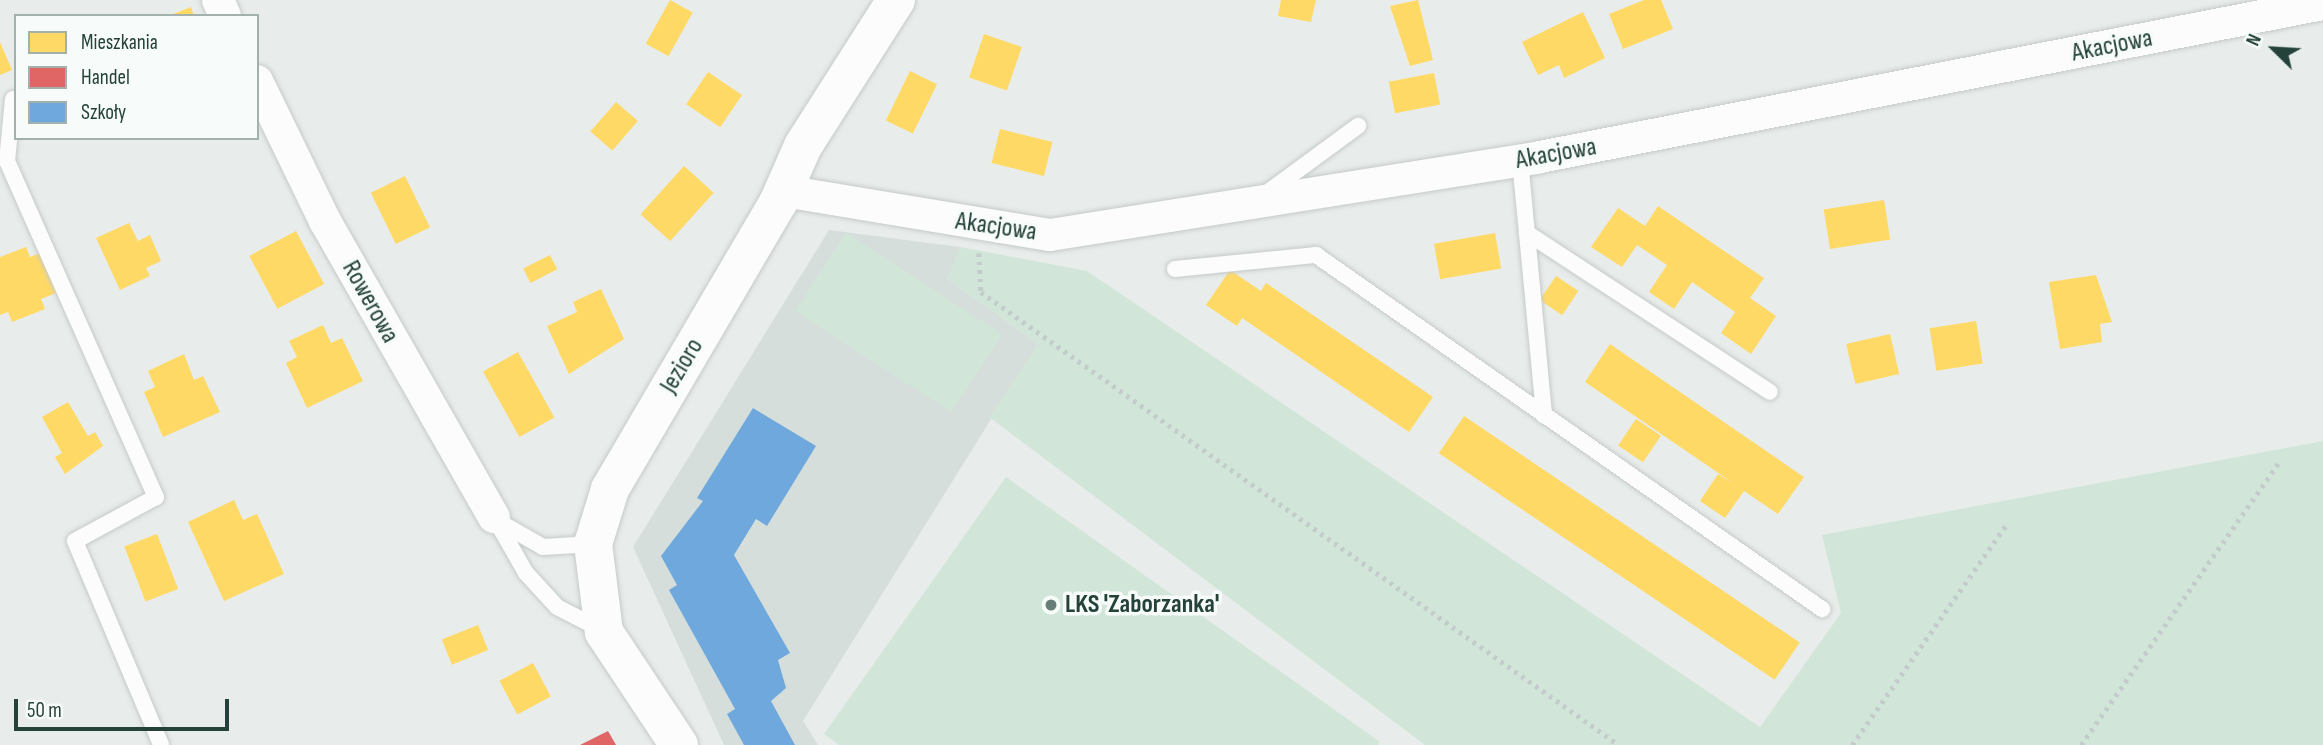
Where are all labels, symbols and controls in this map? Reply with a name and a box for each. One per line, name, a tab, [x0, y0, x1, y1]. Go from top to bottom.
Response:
legend	[14, 14, 259, 140]
north arrow	[2239, 14, 2309, 84]
street label: Akacjowa	[2069, 23, 2155, 69]
text: Mieszkania	[81, 30, 158, 55]
text: N	[2242, 31, 2267, 50]
text: Handel	[81, 65, 130, 90]
text: Szkoły	[81, 100, 126, 125]
street label: Akacjowa	[1513, 132, 1599, 176]
street label: Akacjowa	[954, 206, 1038, 248]
street label: Rowerowa	[335, 255, 405, 349]
street label: Jezioro	[654, 333, 710, 399]
place label: LKS 'Zaborzanka'	[1065, 589, 1219, 621]
marker: LKS 'Zaborzanka'	[1043, 597, 1059, 613]
scale bar	[18, 686, 233, 730]
text: 50 m	[27, 698, 62, 723]

